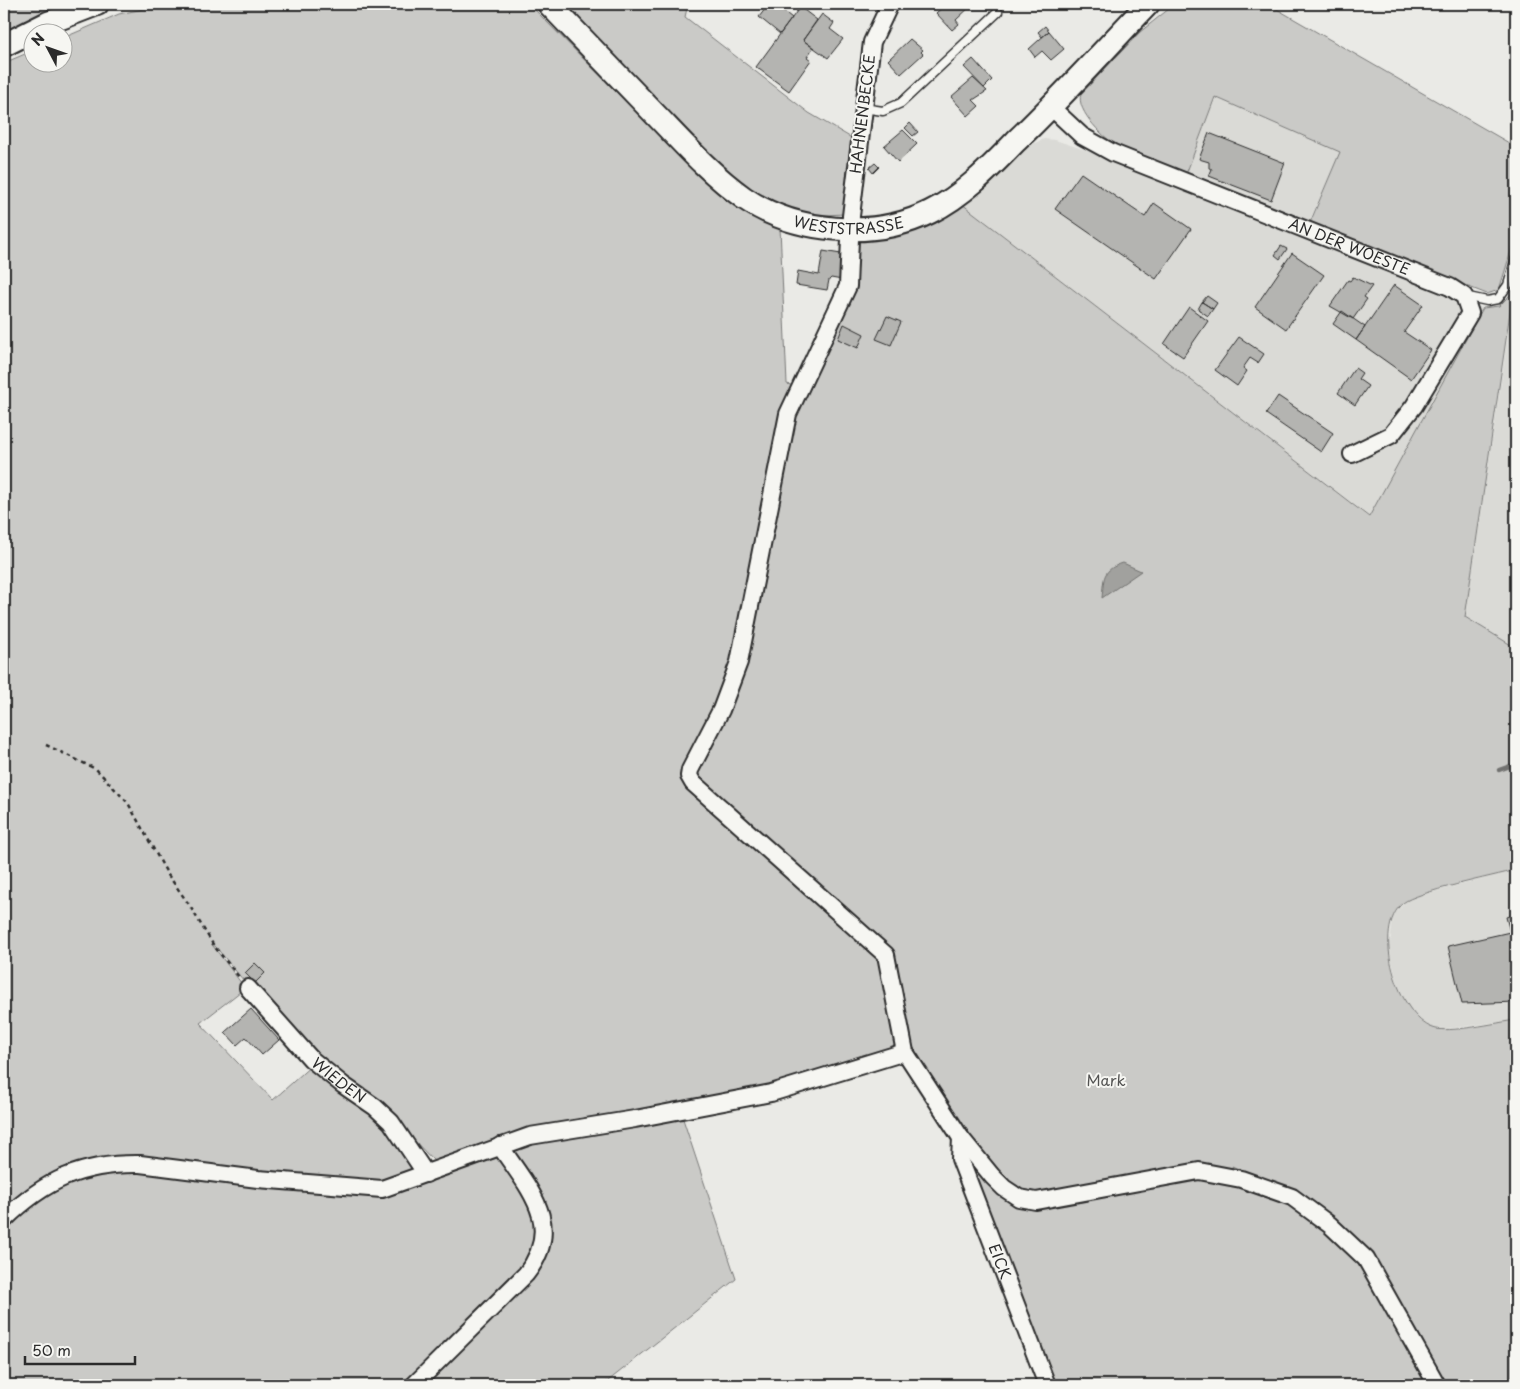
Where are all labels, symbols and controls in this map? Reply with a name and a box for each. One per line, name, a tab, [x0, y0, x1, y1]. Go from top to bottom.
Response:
north arrow	[22, 22, 72, 72]
text: N	[26, 28, 49, 50]
street label: HAHNENBECKE	[843, 53, 880, 175]
street label: WESTSTRASSE	[791, 209, 906, 239]
street label: AN DER WOESTE	[1286, 211, 1414, 280]
street label: WIEDEN	[307, 1051, 371, 1108]
park label: Mark	[1086, 1068, 1126, 1091]
street label: EICK	[984, 1240, 1018, 1282]
scale bar	[25, 1334, 135, 1366]
text: 50 m	[32, 1338, 71, 1361]

